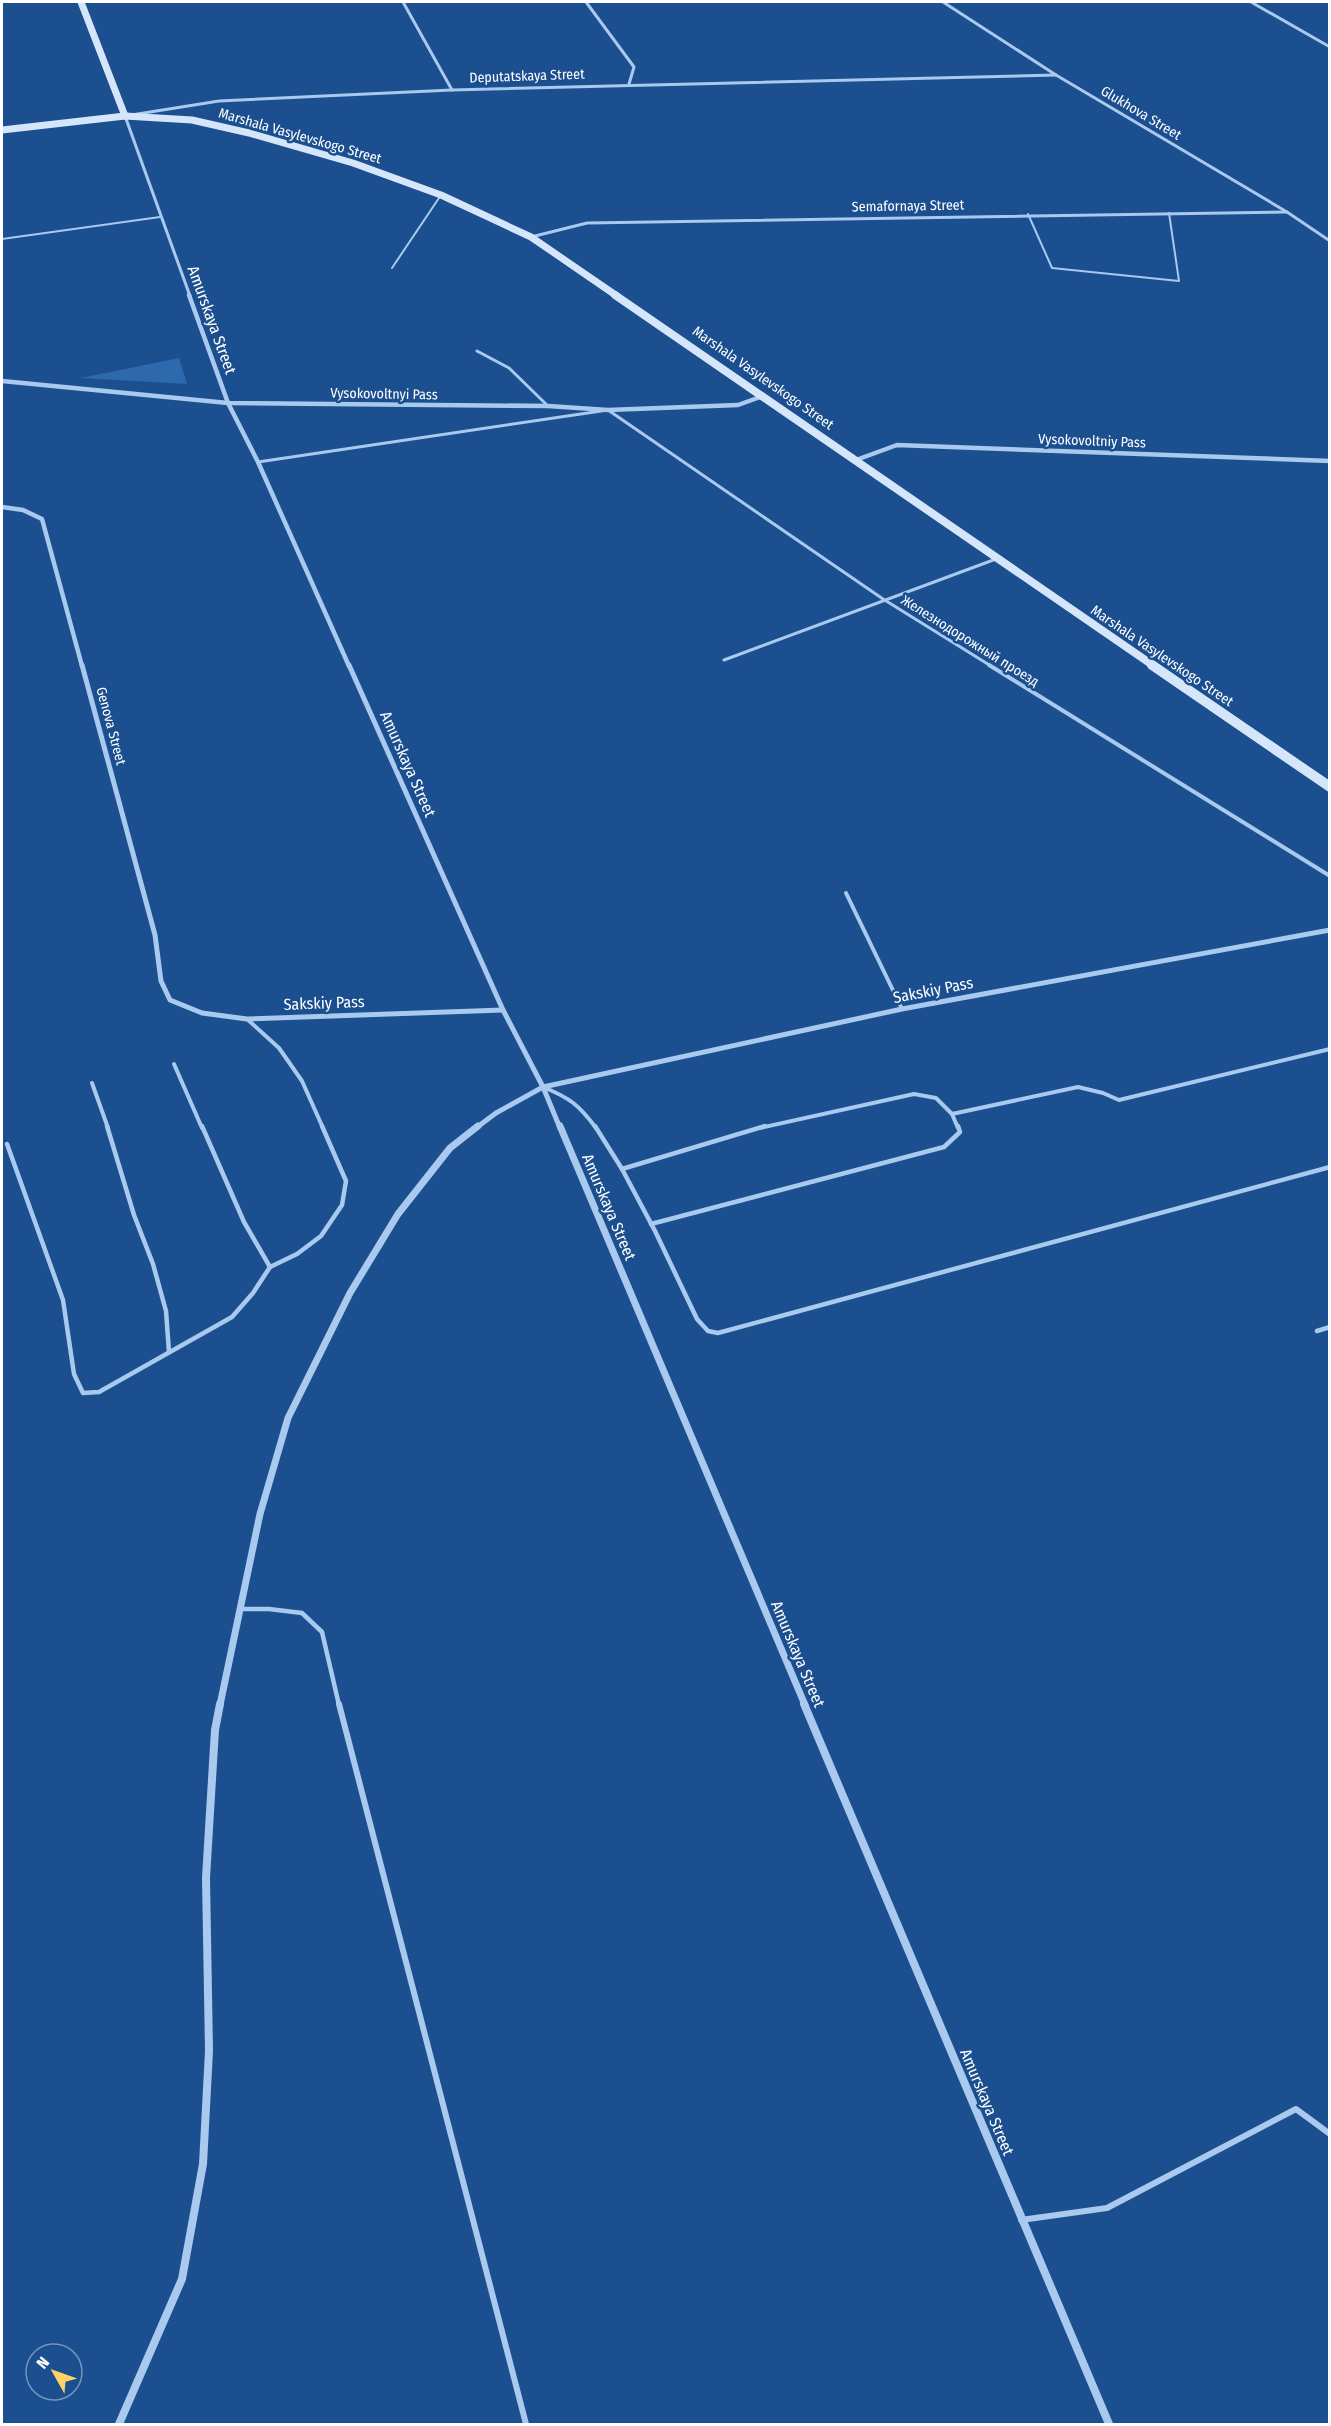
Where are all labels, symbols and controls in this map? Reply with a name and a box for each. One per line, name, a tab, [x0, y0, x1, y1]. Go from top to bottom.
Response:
street label: Deputatskaya Street	[469, 65, 585, 87]
street label: Glukhova Street	[1098, 82, 1185, 144]
street label: Marshala Vasylevskogo Street	[217, 105, 384, 168]
street label: Semafornaya Street	[852, 197, 965, 215]
street label: Amurskaya Street	[184, 263, 241, 378]
street label: Marshala Vasylevskogo Street	[689, 323, 837, 434]
street label: Vysokovoltnyi Pass	[330, 385, 438, 403]
street label: Vysokovoltniy Pass	[1038, 431, 1146, 451]
street label: Железнодорожный проезд	[898, 592, 1042, 690]
street label: Marshala Vasylevskogo Street	[1087, 602, 1237, 710]
street label: Genova Street	[92, 685, 130, 767]
street label: Amurskaya Street	[376, 708, 440, 821]
street label: Sakskiy Pass	[891, 973, 975, 1007]
street label: Sakskiy Pass	[283, 992, 365, 1014]
street label: Amurskaya Street	[578, 1151, 640, 1264]
street label: Amurskaya Street	[767, 1598, 829, 1711]
street label: Amurskaya Street	[956, 2046, 1018, 2159]
north arrow	[24, 2342, 84, 2402]
text: N	[33, 2353, 53, 2372]

